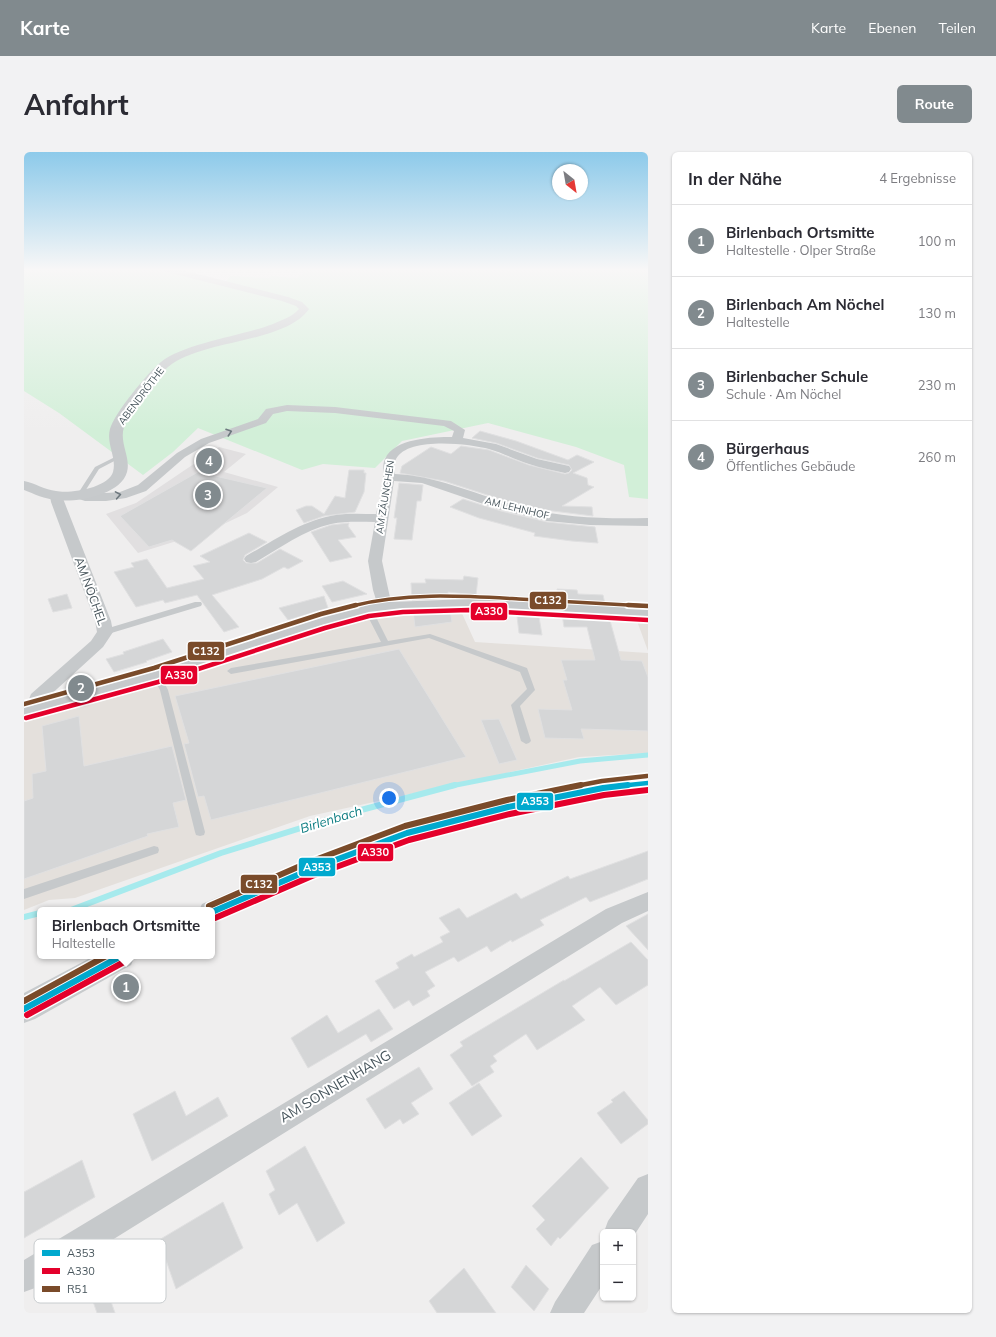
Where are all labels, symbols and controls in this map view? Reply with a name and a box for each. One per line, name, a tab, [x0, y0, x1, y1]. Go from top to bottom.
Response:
text: Karte	[20, 16, 70, 40]
text: Karte	[811, 19, 846, 37]
text: Ebenen	[868, 19, 917, 37]
text: Teilen	[939, 19, 976, 37]
button: Route	[897, 85, 972, 123]
text: Anfahrt	[24, 87, 129, 122]
north arrow	[552, 164, 588, 200]
text: In der Nähe	[688, 168, 782, 189]
text: 4 Ergebnisse	[879, 170, 956, 186]
text: Birlenbach Ortsmitte	[726, 223, 874, 242]
text: 1	[697, 233, 705, 249]
text: 100 m	[918, 233, 956, 249]
text: Haltestelle · Olper Straße	[726, 242, 876, 258]
text: Birlenbach Am Nöchel	[726, 295, 884, 314]
text: 2	[697, 305, 705, 321]
text: 130 m	[918, 305, 956, 321]
text: Haltestelle	[726, 314, 790, 330]
street label: ABENDRÖTHE	[115, 365, 167, 427]
text: Birlenbacher Schule	[726, 367, 868, 386]
text: 3	[697, 377, 705, 393]
text: 230 m	[918, 377, 956, 393]
text: Schule · Am Nöchel	[726, 386, 841, 402]
one-way arrow	[226, 428, 233, 437]
text: Bürgerhaus	[726, 439, 809, 458]
pin: 4	[196, 446, 222, 476]
text: 4	[697, 449, 705, 465]
text: 260 m	[918, 449, 956, 465]
text: Öffentliches Gebäude	[726, 458, 855, 474]
street label: AM ZÄUNCHEN	[373, 459, 397, 535]
pin: 3	[195, 480, 221, 510]
one-way arrow	[115, 491, 121, 500]
street label: AM LEHNHOF	[483, 494, 551, 522]
street label: AM NÖCHEL	[72, 555, 110, 628]
line badge: C132	[529, 591, 567, 610]
text: C132	[534, 593, 562, 607]
line badge: A330	[470, 602, 508, 621]
text: A330	[475, 604, 503, 618]
line badge: C132	[187, 641, 225, 661]
text: C132	[192, 644, 220, 658]
line badge: A330	[160, 665, 198, 685]
text: A330	[165, 668, 193, 682]
pin: 2	[68, 673, 94, 703]
your location	[379, 788, 399, 808]
line badge: A353	[516, 792, 554, 811]
text: A353	[521, 794, 549, 808]
water label: Birlenbach	[298, 802, 364, 836]
line badge: A330	[357, 843, 394, 862]
text: A330	[361, 845, 389, 859]
line badge: A353	[298, 857, 336, 877]
text: A353	[303, 860, 331, 874]
line badge: C132	[240, 874, 278, 894]
text: C132	[245, 877, 273, 891]
popup	[37, 907, 215, 959]
text: Birlenbach Ortsmitte	[52, 916, 200, 935]
text: Haltestelle	[52, 935, 115, 951]
pin: 1	[113, 972, 139, 1002]
street label: AM SONNENHANG	[276, 1046, 394, 1126]
map controls	[600, 1229, 636, 1301]
button: +	[600, 1229, 636, 1265]
legend	[34, 1239, 166, 1303]
text: A353	[67, 1246, 95, 1260]
text: A330	[67, 1264, 95, 1278]
button: −	[600, 1265, 636, 1301]
text: R51	[67, 1282, 88, 1296]

